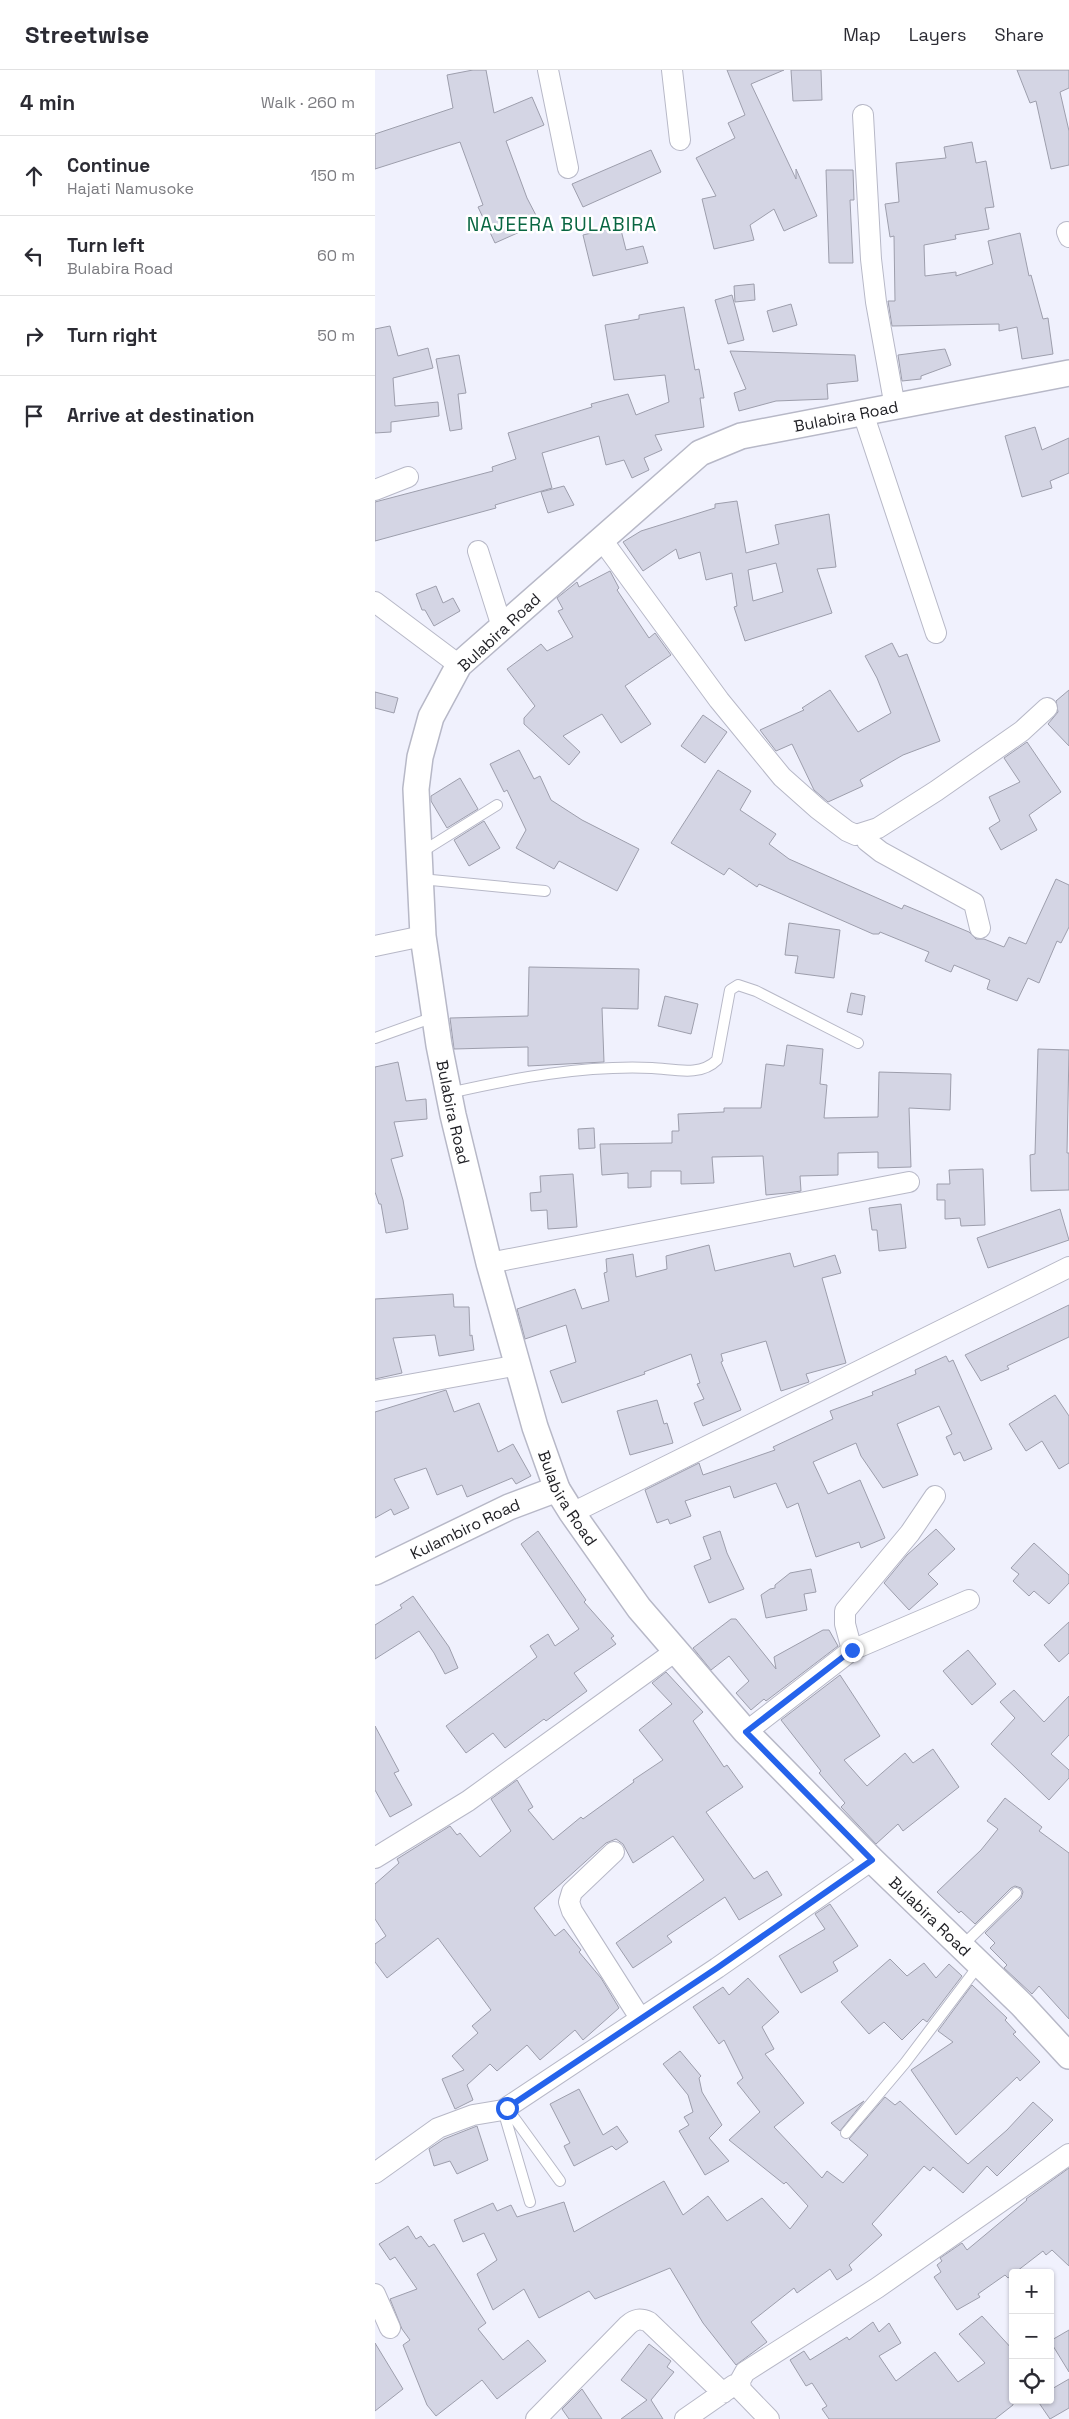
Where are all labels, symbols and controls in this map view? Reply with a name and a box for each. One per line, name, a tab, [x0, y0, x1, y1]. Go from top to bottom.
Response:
text: Streetwise	[25, 19, 149, 50]
text: Map	[843, 23, 881, 46]
text: Layers	[909, 23, 966, 46]
text: Share	[994, 23, 1044, 46]
text: 4 min	[20, 89, 75, 116]
text: Walk · 260 m	[261, 92, 355, 113]
text: Continue	[67, 153, 150, 178]
icon: ahead	[20, 162, 48, 190]
text: 150 m	[311, 165, 355, 186]
text: Hajati Namusoke	[67, 178, 194, 199]
district label: NAJEERA BULABIRA	[467, 212, 657, 237]
text: Turn left	[67, 233, 145, 258]
icon: left	[20, 242, 48, 270]
text: 60 m	[317, 245, 355, 266]
text: Bulabira Road	[67, 258, 173, 279]
icon: right	[20, 322, 48, 350]
text: Turn right	[67, 323, 157, 348]
text: 50 m	[317, 325, 355, 346]
street label: Bulabira Road	[792, 396, 900, 437]
icon: arrive	[20, 402, 48, 430]
text: Arrive at destination	[67, 403, 255, 428]
street label: Bulabira Road	[453, 589, 545, 676]
street label: Bulabira Road	[431, 1058, 475, 1166]
street label: Bulabira Road	[533, 1448, 602, 1550]
street label: Kulambiro Road	[407, 1494, 523, 1564]
route end	[841, 1639, 864, 1662]
street label: Bulabira Road	[884, 1872, 975, 1961]
route start	[496, 2097, 519, 2120]
map controls	[1009, 2269, 1054, 2404]
button: +	[1009, 2269, 1054, 2314]
button: −	[1009, 2314, 1054, 2359]
button: locate	[1009, 2359, 1054, 2404]

